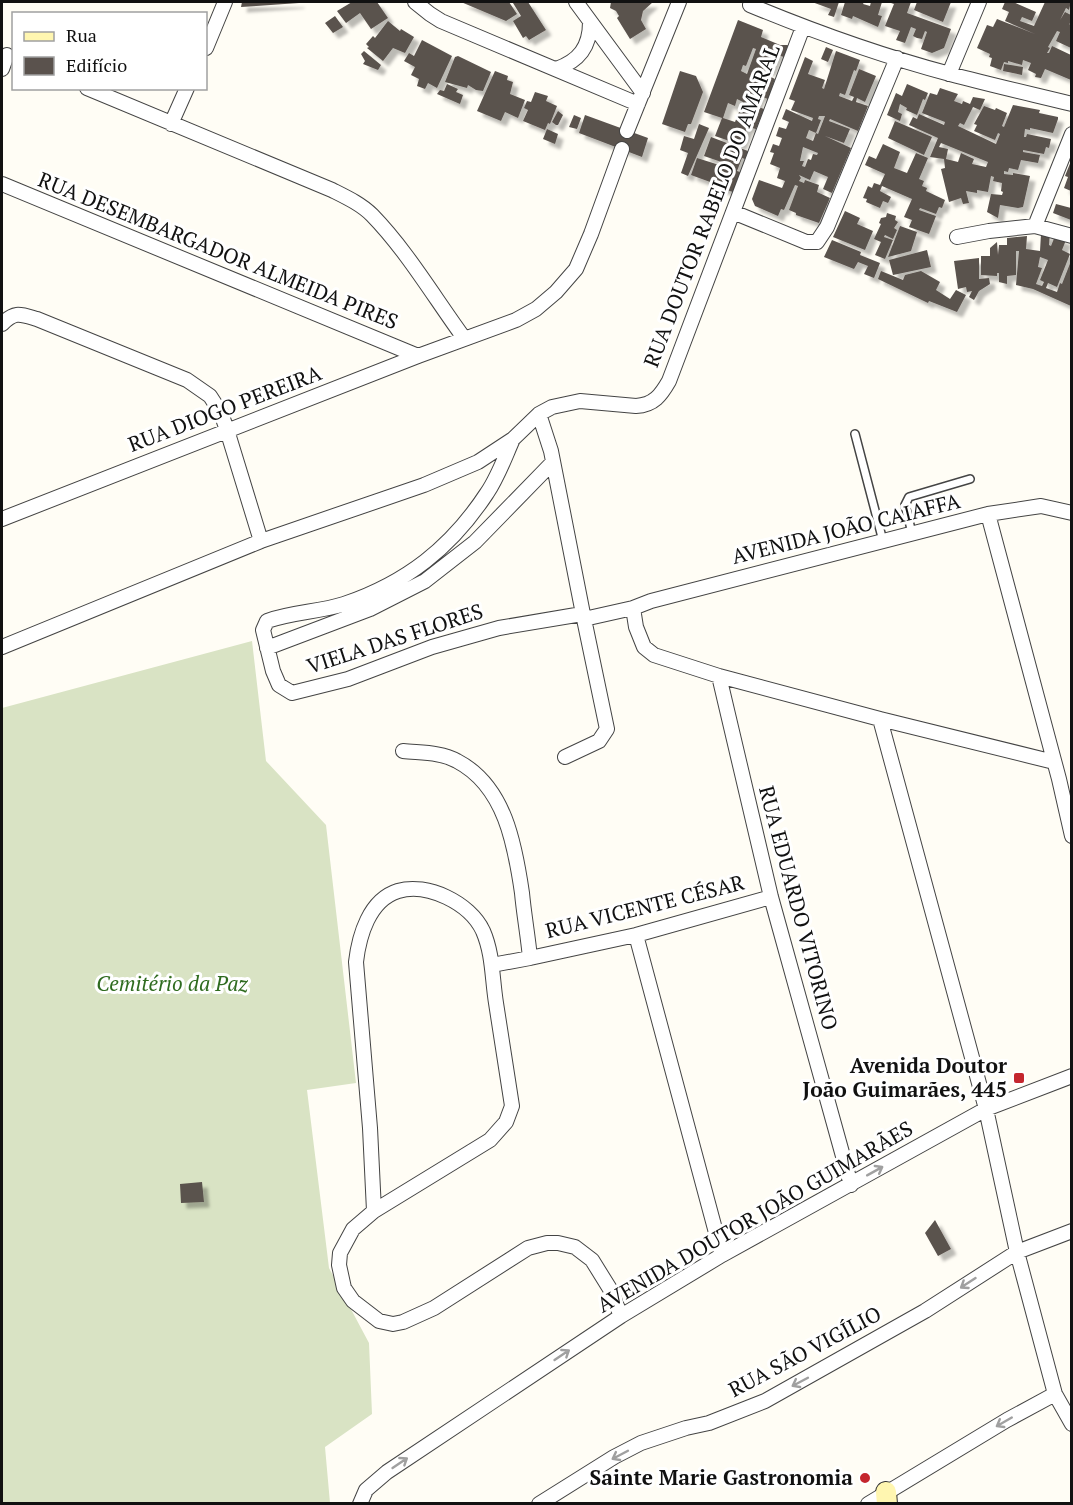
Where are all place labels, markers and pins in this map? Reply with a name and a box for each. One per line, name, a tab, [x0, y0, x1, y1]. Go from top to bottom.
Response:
place label: Avenida Doutor João Guimarães, 445	[803, 1051, 1007, 1103]
marker: Avenida Doutor João Guimarães, 445	[1012, 1071, 1026, 1085]
place label: Sainte Marie Gastronomia	[590, 1463, 853, 1491]
marker: Sainte Marie Gastronomia	[858, 1471, 872, 1485]

